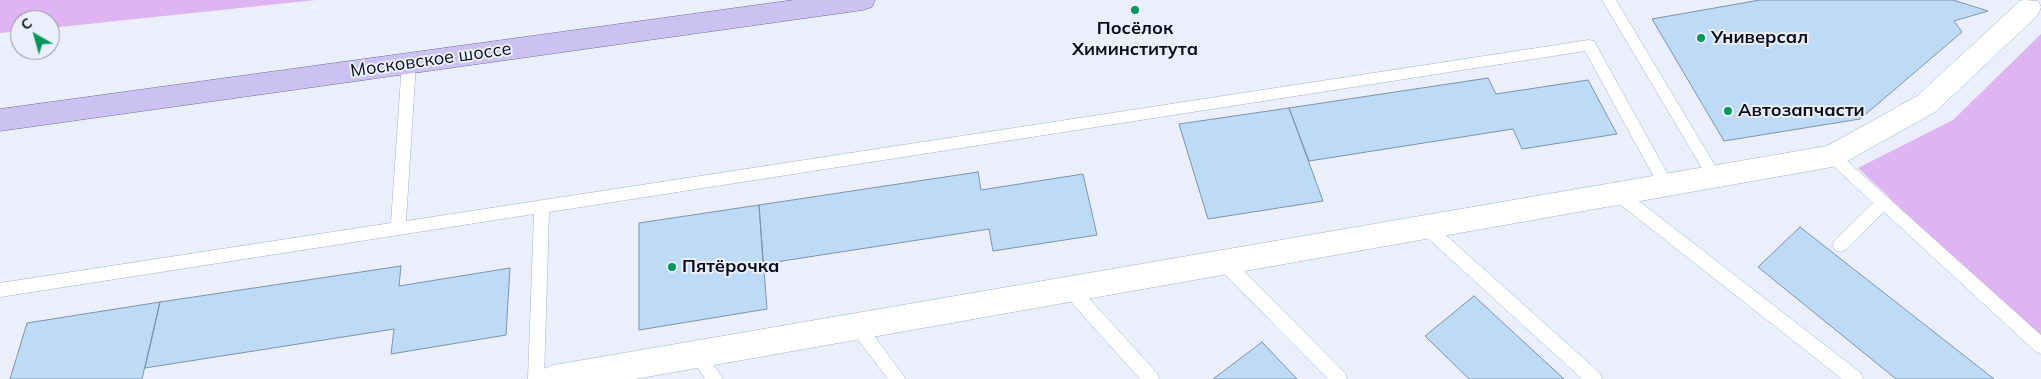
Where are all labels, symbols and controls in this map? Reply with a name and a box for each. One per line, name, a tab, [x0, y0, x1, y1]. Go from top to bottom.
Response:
marker: Посёлок Химинститута	[1129, 4, 1141, 16]
north arrow	[10, 10, 60, 60]
text: С	[17, 14, 36, 34]
place label: Посёлок Химинститута	[1072, 18, 1198, 60]
place label: Универсал	[1711, 27, 1808, 49]
marker: Универсал	[1695, 32, 1707, 44]
street label: Московское шоссе	[349, 38, 513, 82]
place label: Автозапчасти	[1738, 100, 1865, 122]
marker: Автозапчасти	[1722, 105, 1734, 117]
place label: Пятёрочка	[682, 256, 779, 278]
marker: Пятёрочка	[666, 261, 678, 273]

